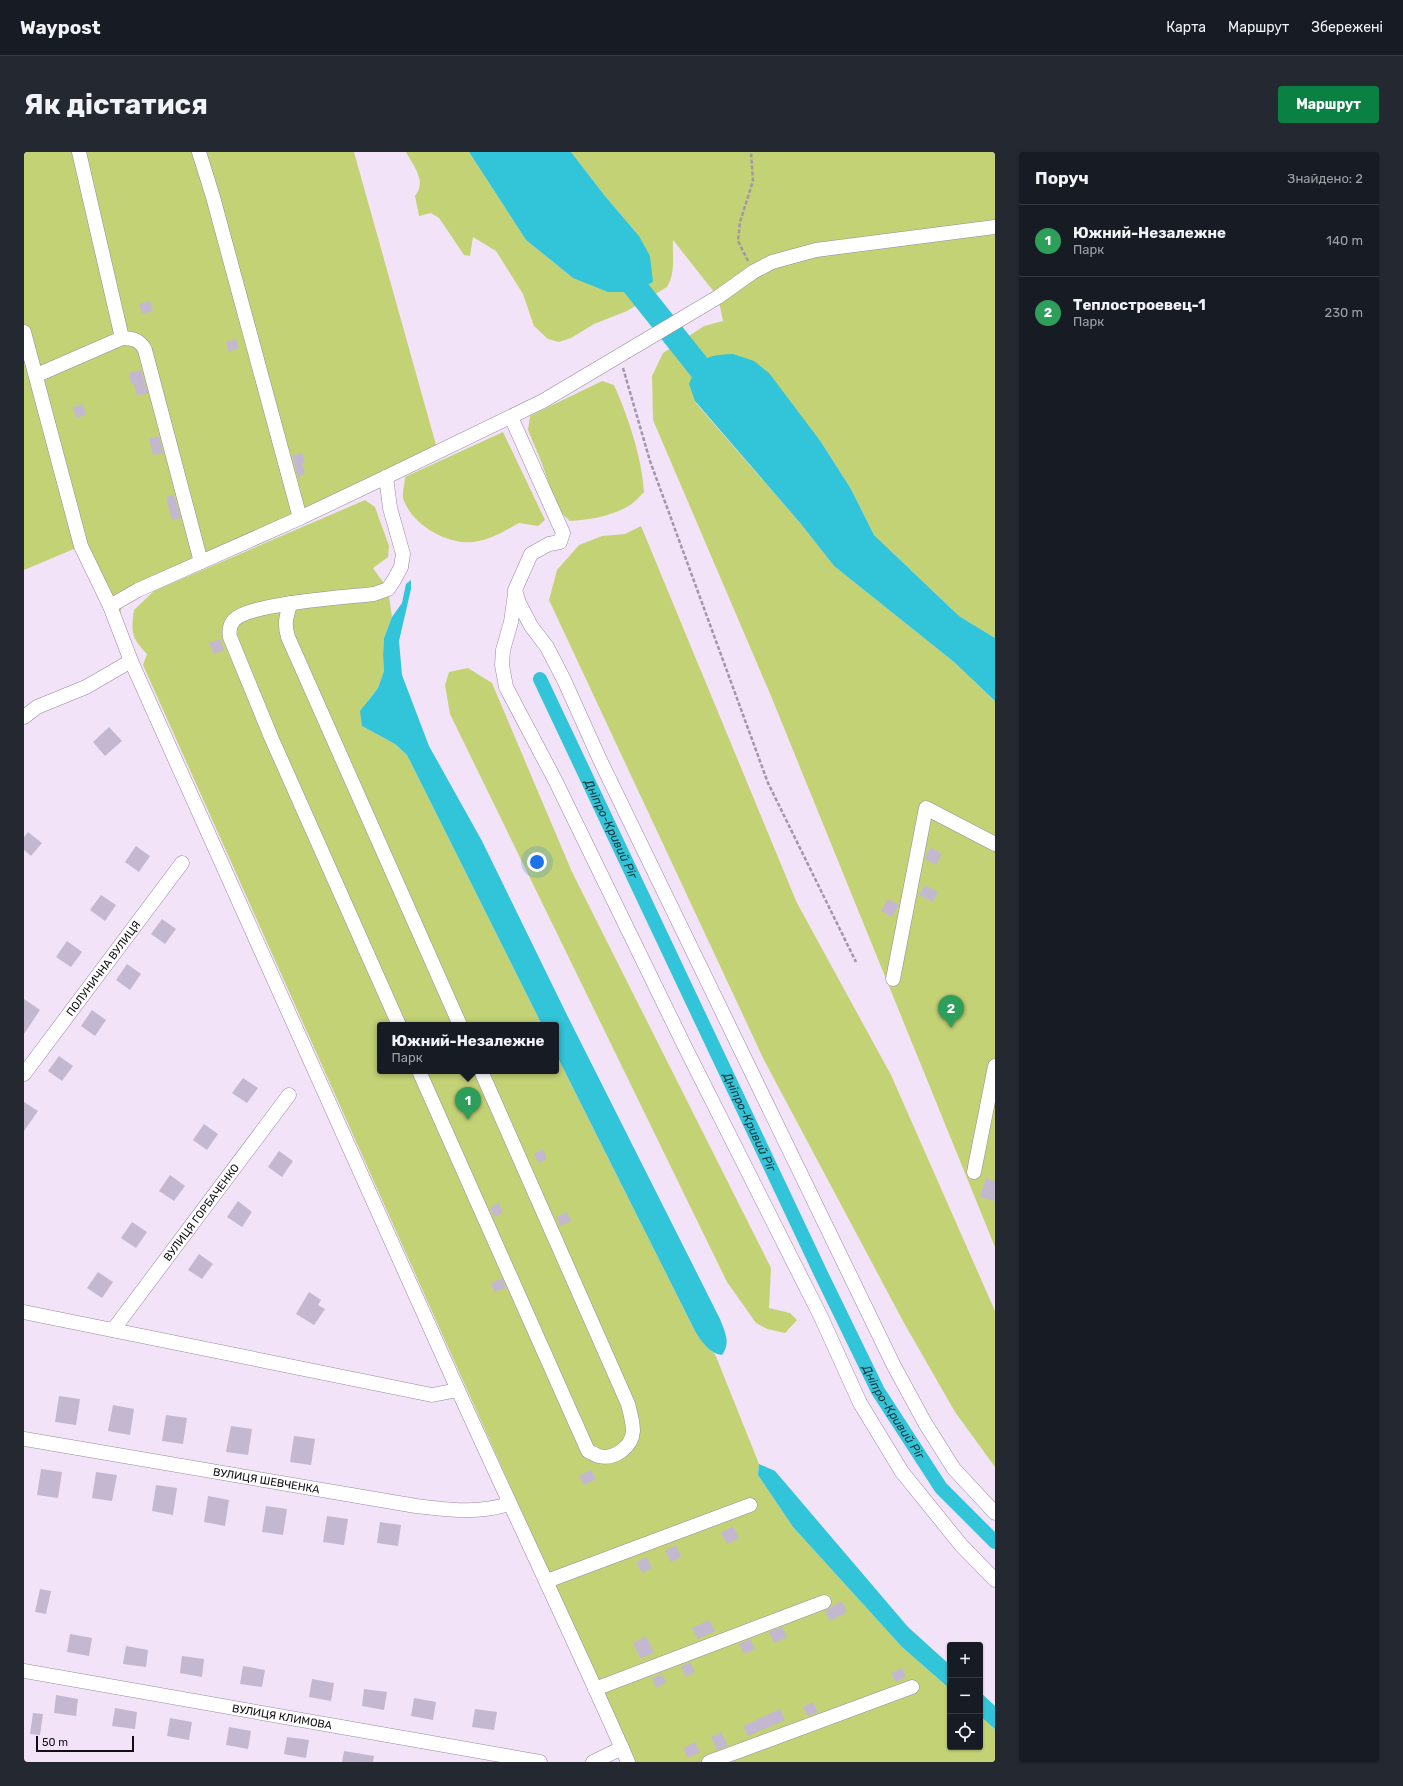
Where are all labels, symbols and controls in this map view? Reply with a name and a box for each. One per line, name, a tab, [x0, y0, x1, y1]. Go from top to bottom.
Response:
text: Waypost	[20, 16, 101, 39]
text: Карта	[1166, 19, 1206, 36]
text: Маршрут	[1228, 19, 1289, 36]
text: Збережені	[1311, 19, 1383, 36]
button: Маршрут	[1278, 86, 1379, 123]
text: Як дістатися	[24, 88, 208, 121]
text: Поруч	[1035, 168, 1089, 188]
text: Знайдено: 2	[1287, 171, 1363, 186]
text: Южний-Незалежне	[1073, 224, 1226, 242]
text: 1	[1045, 233, 1051, 248]
text: 140 m	[1326, 233, 1363, 248]
text: Парк	[1073, 242, 1104, 257]
text: Теплостроевец-1	[1073, 296, 1206, 314]
text: 2	[1044, 305, 1052, 320]
text: 230 m	[1325, 305, 1363, 320]
text: Парк	[1073, 314, 1104, 329]
water label: Дніпро-Кривий Ріг	[581, 776, 641, 882]
your location	[527, 852, 547, 872]
street label: ПОЛУНИЧНА ВУЛИЦЯ	[63, 918, 143, 1018]
pin: 2	[938, 995, 964, 1028]
popup	[377, 1022, 559, 1074]
text: Южний-Незалежне	[392, 1032, 544, 1050]
text: Парк	[392, 1050, 423, 1065]
water label: Дніпро-Кривий Ріг	[719, 1069, 779, 1175]
pin: 1	[455, 1087, 481, 1120]
street label: ВУЛИЦЯ ГОРБАЧЕНКО	[161, 1161, 242, 1263]
water label: Дніпро-Кривий Ріг	[859, 1362, 928, 1462]
street label: ВУЛИЦЯ ШЕВЧЕНКА	[212, 1465, 322, 1496]
map controls	[947, 1642, 983, 1750]
button: +	[947, 1642, 983, 1678]
button: −	[947, 1678, 983, 1714]
street label: ВУЛИЦЯ КЛИМОВА	[231, 1701, 334, 1732]
button: locate	[947, 1714, 983, 1750]
scale bar	[36, 1734, 134, 1753]
text: 50 m	[42, 1736, 68, 1749]

